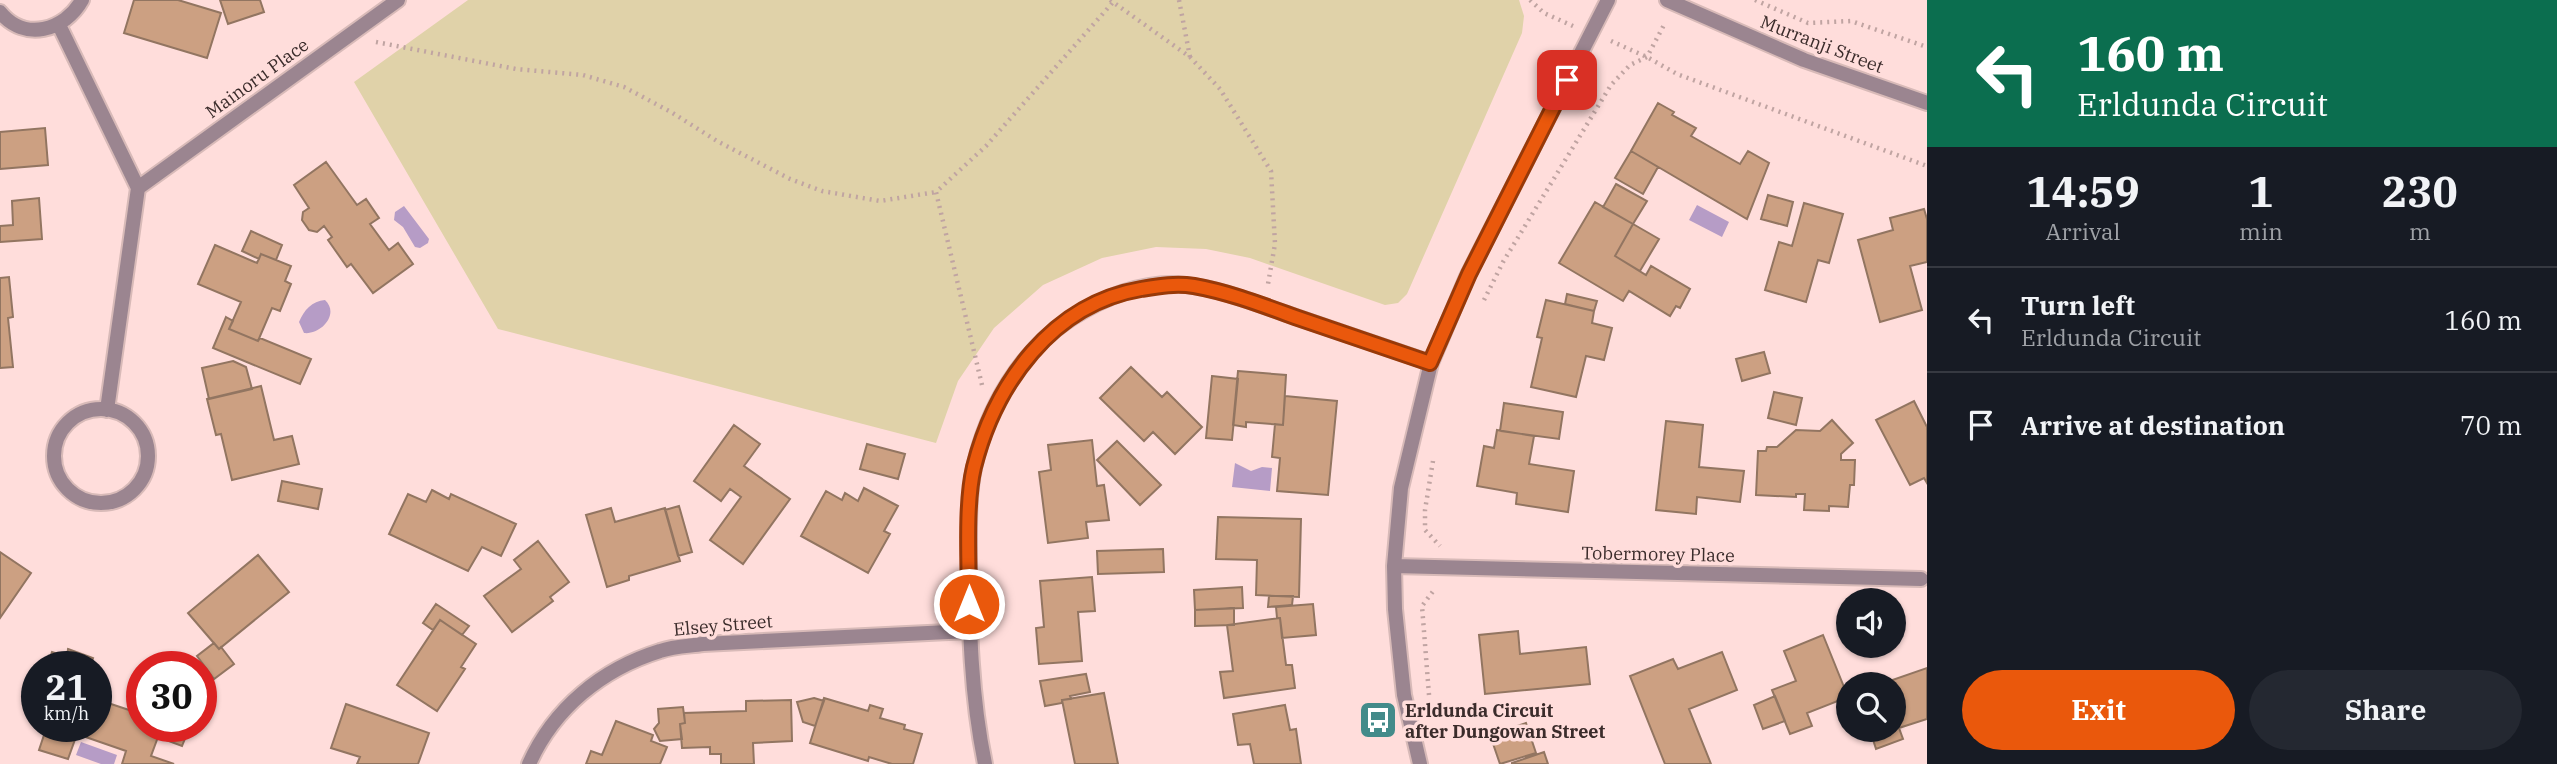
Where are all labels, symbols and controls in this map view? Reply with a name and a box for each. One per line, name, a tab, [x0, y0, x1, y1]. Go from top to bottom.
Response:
street label: Murranji Street	[1757, 10, 1887, 78]
text: 160 m	[2077, 21, 2224, 84]
icon: left	[1962, 28, 2053, 119]
street label: Mainoru Place	[201, 33, 313, 123]
pin	[1537, 50, 1597, 110]
icon: arrive	[1548, 61, 1586, 99]
text: Erldunda Circuit	[2077, 83, 2328, 125]
text: 14:59	[2026, 164, 2140, 219]
text: 1	[2248, 164, 2274, 219]
text: 230	[2382, 164, 2458, 219]
text: Arrival	[2046, 216, 2120, 246]
text: min	[2239, 216, 2283, 246]
text: m	[2409, 216, 2431, 246]
text: Turn left	[2021, 288, 2135, 322]
icon: left	[1962, 301, 2000, 339]
text: 160 m	[2444, 303, 2522, 337]
text: Erldunda Circuit	[2021, 322, 2201, 352]
icon: arrive	[1962, 406, 2000, 444]
text: Arrive at destination	[2021, 408, 2285, 442]
text: 70 m	[2460, 408, 2522, 442]
street label: Tobermorey Place	[1581, 541, 1735, 567]
position arrow	[932, 567, 1006, 641]
map controls	[1836, 588, 1906, 742]
button: sound	[1836, 588, 1906, 658]
street label: Elsey Street	[672, 609, 774, 641]
speed limit sign: 30	[126, 651, 217, 742]
text: 21	[45, 664, 88, 710]
button: Exit	[1962, 670, 2235, 750]
button: Share	[2249, 670, 2522, 750]
button: search	[1836, 672, 1906, 742]
bus stop icon: Erldunda Circuit after Dungowan Street	[1357, 699, 1399, 741]
place label: Erldunda Circuit after Dungowan Street	[1405, 699, 1606, 743]
text: km/h	[44, 702, 89, 725]

